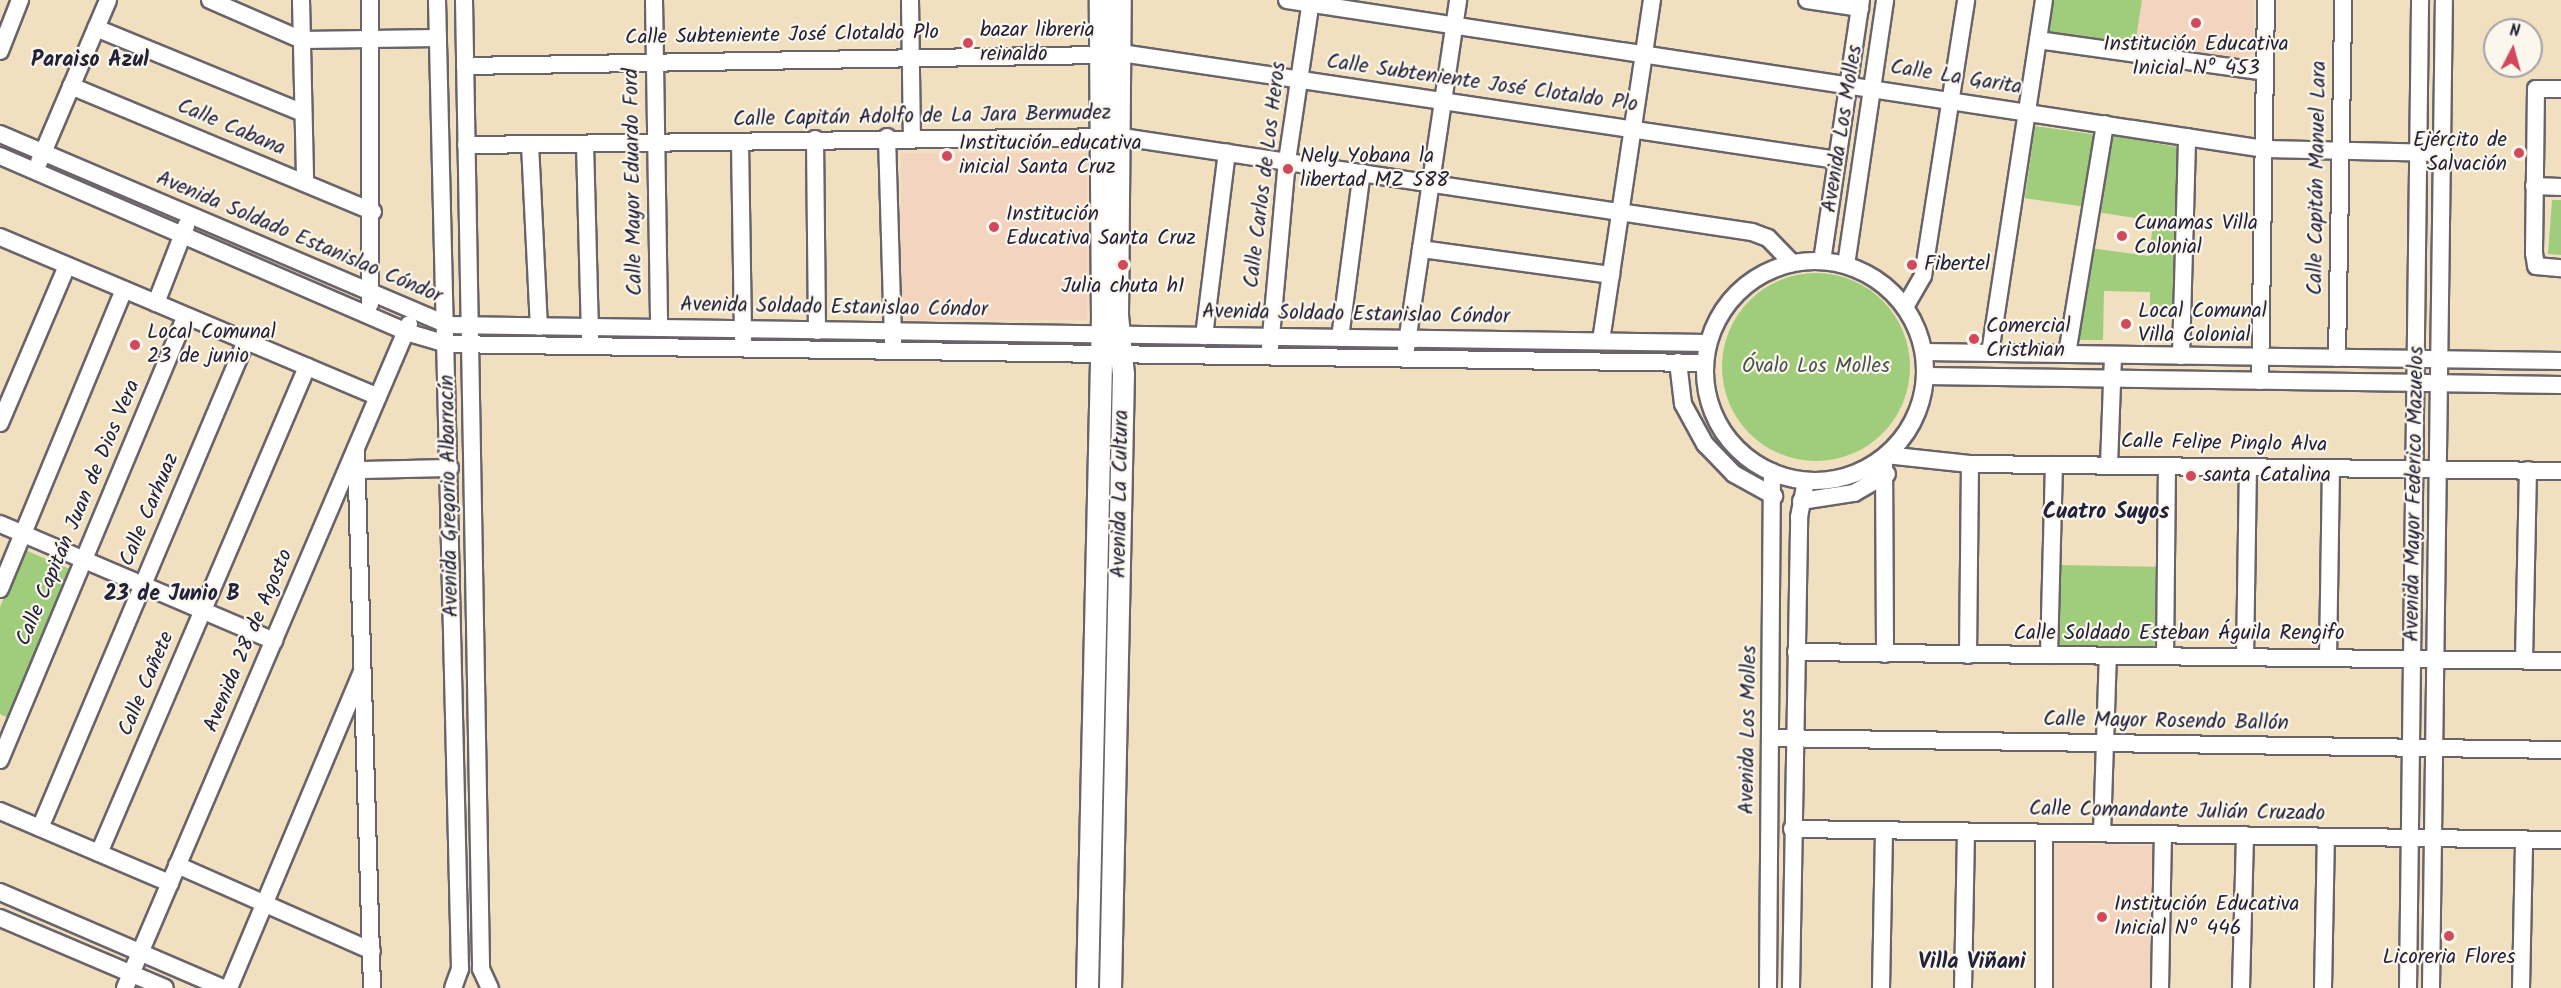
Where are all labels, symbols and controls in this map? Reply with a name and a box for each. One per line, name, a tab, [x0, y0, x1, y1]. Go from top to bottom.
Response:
marker: Institución Educativa Inicial Nº 453	[2189, 16, 2203, 30]
place label: bazar libreria reinaldo	[980, 18, 1095, 68]
north arrow	[2483, 18, 2543, 78]
text: N	[2508, 19, 2521, 45]
street label: Calle Subteniente José Clotaldo Plo	[625, 21, 939, 51]
place label: Institución Educativa Inicial Nº 453	[2103, 32, 2289, 82]
marker: bazar libreria reinaldo	[961, 36, 975, 50]
street label: Avenida Los Molles	[1817, 44, 1869, 214]
district label: Paraiso Azul	[31, 48, 149, 74]
street label: Calle Subteniente José Clotaldo Plo	[1325, 50, 1639, 118]
street label: Calle La Garita	[1888, 55, 2024, 101]
street label: Calle Carlos de Los Heros	[1240, 61, 1292, 289]
street label: Calle Capitán Manuel Lara	[2303, 61, 2333, 295]
street label: Calle Mayor Eduardo Ford	[619, 68, 649, 296]
street label: Calle Cabana	[173, 94, 289, 162]
street label: Calle Capitán Adolfo de La Jara Bermudez	[733, 101, 1111, 133]
place label: Ejército de Salvación	[2413, 128, 2507, 178]
place label: Institución educativa inicial Santa Cruz	[959, 131, 1142, 181]
place label: Nely Yobana la libertad MZ 588	[1300, 144, 1449, 194]
marker: Ejército de Salvación	[2512, 146, 2526, 160]
marker: Institución educativa inicial Santa Cruz	[940, 149, 954, 163]
marker: Nely Yobana la libertad MZ 588	[1281, 162, 1295, 176]
street label: Avenida Soldado Estanislao Cóndor	[152, 166, 446, 310]
place label: Institución Educativa Santa Cruz	[1006, 202, 1196, 252]
place label: Cunamas Villa Colonial	[2134, 211, 2258, 261]
marker: Institución Educativa Santa Cruz	[987, 220, 1001, 234]
marker: Cunamas Villa Colonial	[2115, 229, 2129, 243]
place label: Fibertel	[1924, 252, 1990, 278]
marker: Julia chuta h1	[1116, 258, 1130, 272]
marker: Fibertel	[1905, 258, 1919, 272]
place label: Julia chuta h1	[1061, 274, 1185, 300]
street label: Avenida Soldado Estanislao Cóndor	[680, 293, 988, 323]
place label: Local Comunal Villa Colonial	[2138, 299, 2267, 349]
street label: Avenida Soldado Estanislao Cóndor	[1202, 300, 1510, 330]
place label: Comercial Cristhian	[1986, 314, 2071, 364]
marker: Local Comunal Villa Colonial	[2119, 317, 2133, 331]
place label: Local Comunal 23 de junio	[147, 320, 276, 370]
marker: Comercial Cristhian	[1967, 332, 1981, 346]
marker: Local Comunal 23 de junio	[128, 338, 142, 352]
street label: Avenida Mayor Federico Mazuelos	[2400, 346, 2430, 642]
park label: Óvalo Los Molles	[1742, 354, 1890, 380]
street label: Avenida Gregorio Albarracín	[435, 374, 465, 618]
street label: Calle Capitán Juan de Dios Vera	[11, 376, 147, 650]
street label: Avenida La Cultura	[1107, 409, 1135, 579]
street label: Calle Felipe Pinglo Alva	[2121, 430, 2327, 458]
street label: Calle Carhuaz	[115, 450, 185, 570]
place label: santa Catalina	[2203, 463, 2331, 489]
marker: santa Catalina	[2184, 469, 2198, 483]
district label: Cuatro Suyos	[2043, 500, 2169, 526]
street label: Avenida 28 de Agosto	[199, 546, 299, 736]
district label: 23 de Junio B	[104, 582, 240, 608]
street label: Calle Soldado Esteban Águila Rengifo	[2014, 621, 2344, 647]
street label: Calle Cañete	[114, 628, 180, 740]
street label: Avenida Los Molles	[1735, 645, 1763, 815]
street label: Calle Mayor Rosendo Ballón	[2043, 707, 2289, 737]
street label: Calle Comandante Julián Cruzado	[2029, 797, 2325, 827]
place label: Institución Educativa Inicial Nº 446	[2114, 892, 2299, 942]
marker: Institución Educativa Inicial Nº 446	[2095, 910, 2109, 924]
marker: Licoreria Flores	[2442, 929, 2456, 943]
place label: Licoreria Flores	[2383, 945, 2515, 971]
district label: Villa Viñani	[1918, 950, 2026, 976]

